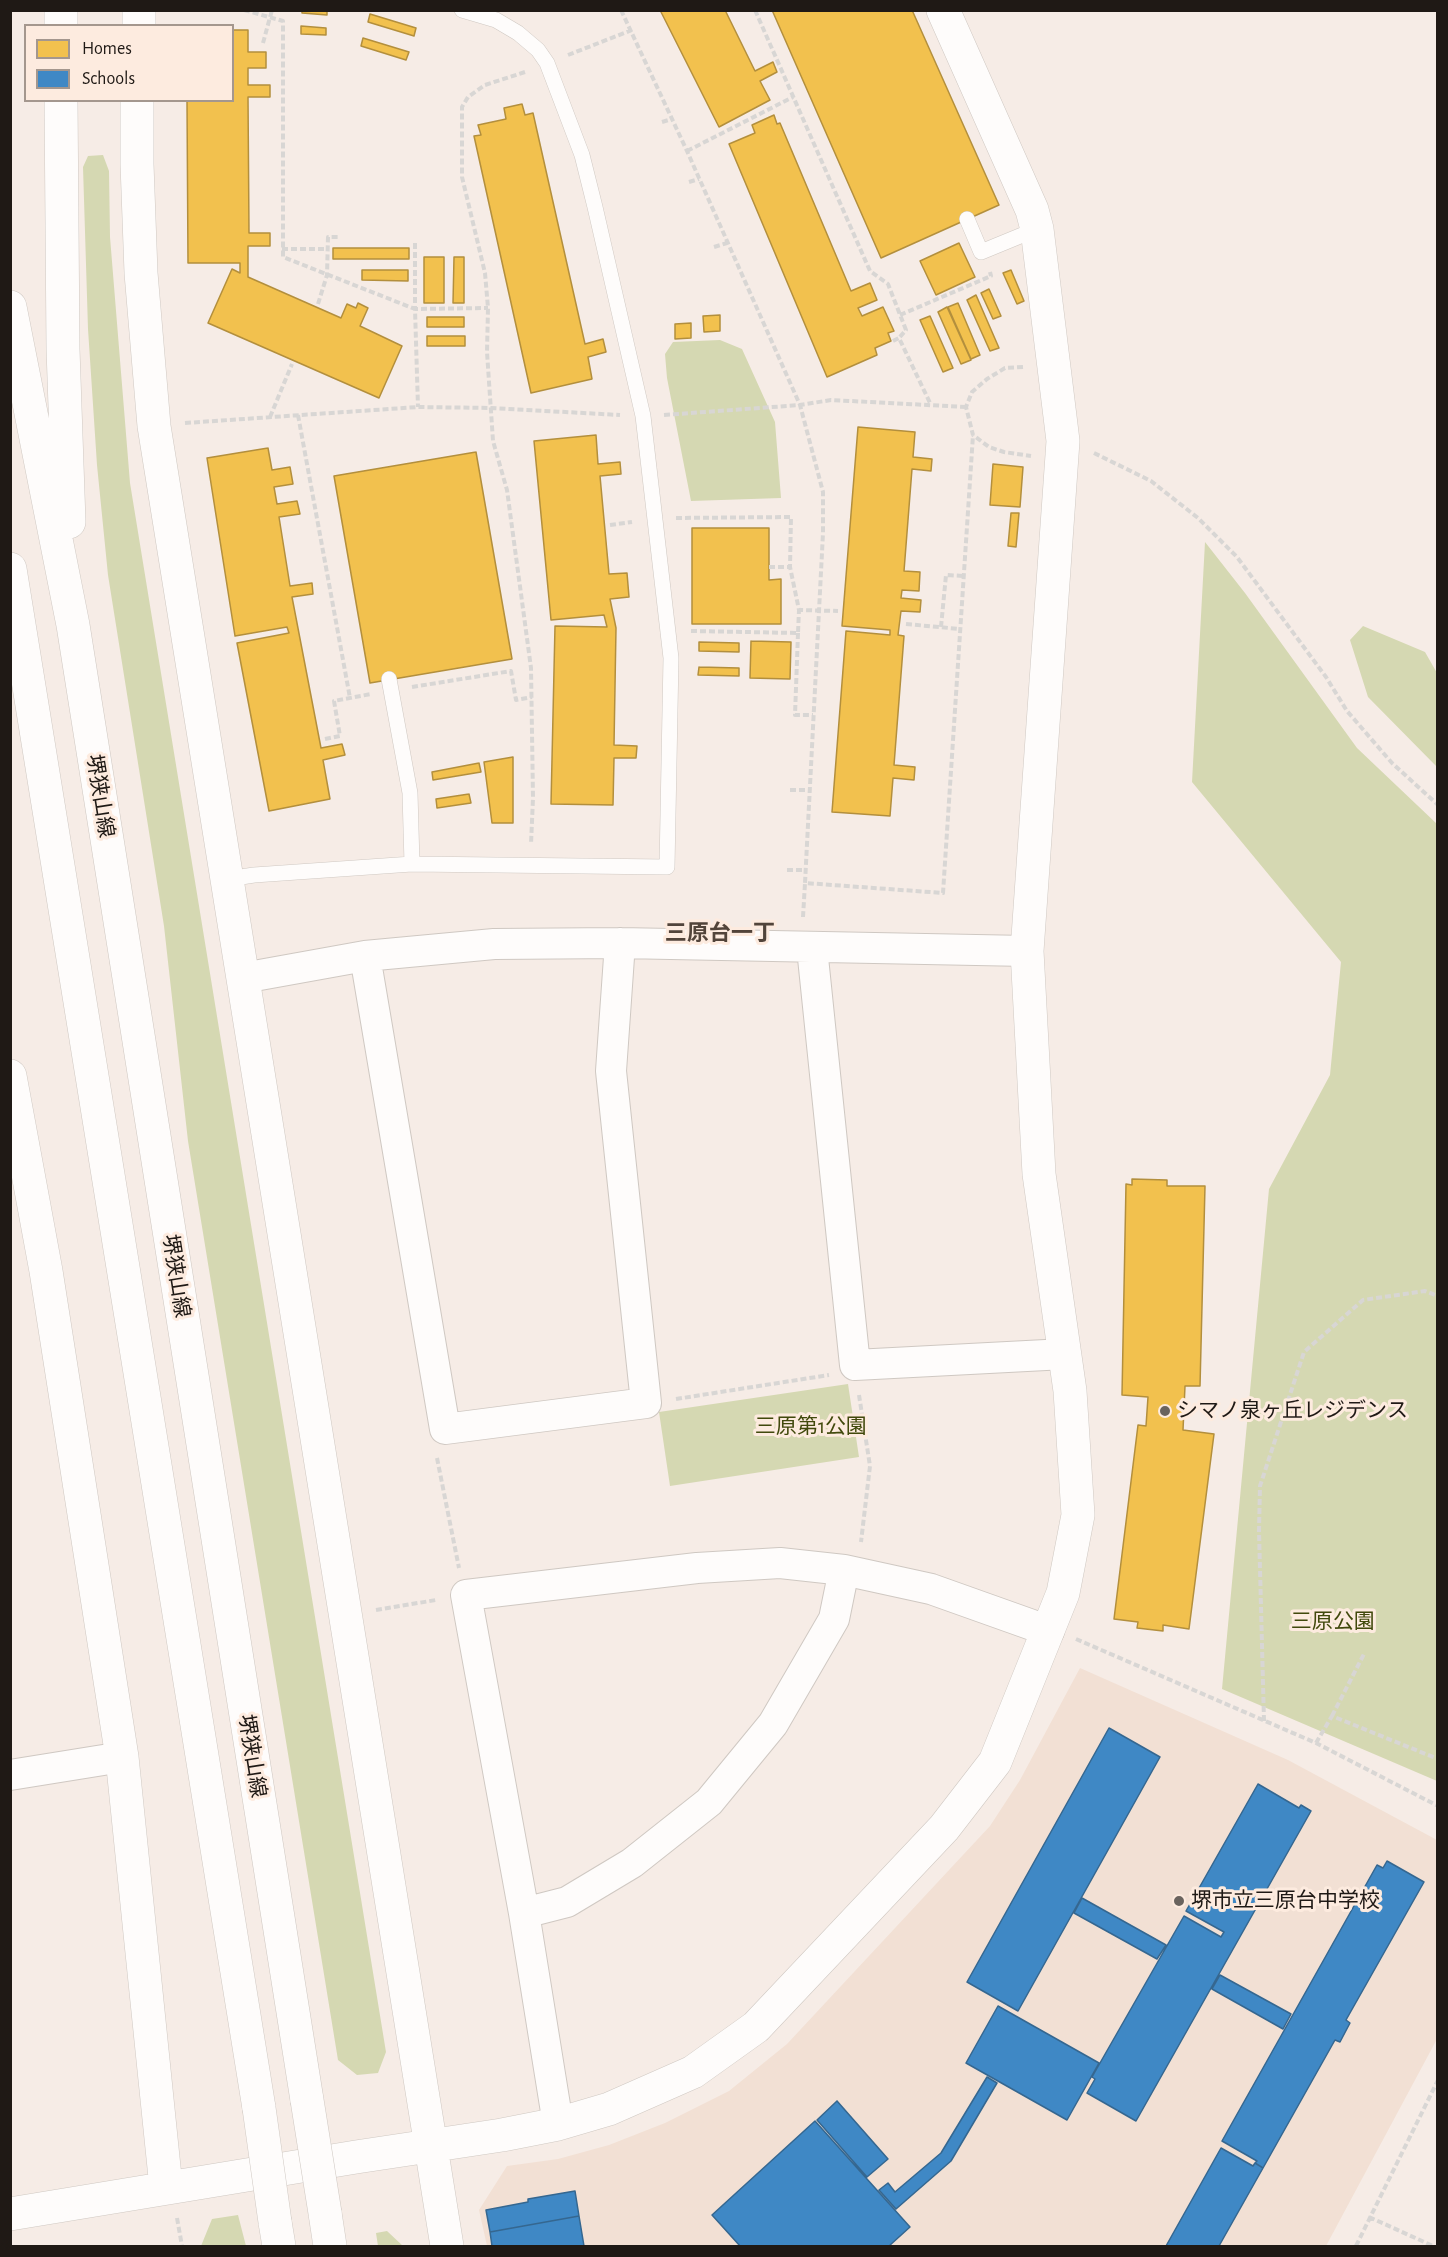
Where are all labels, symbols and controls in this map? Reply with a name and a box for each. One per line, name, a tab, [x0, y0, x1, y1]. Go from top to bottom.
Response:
legend	[24, 24, 234, 102]
text: Homes	[82, 40, 132, 58]
text: Schools	[82, 70, 135, 88]
street label: 堺狭山線	[81, 753, 119, 839]
district label: 三原台一丁	[665, 920, 775, 946]
street label: 堺狭山線	[157, 1233, 195, 1319]
place label: シマノ泉ヶ丘レジデンス	[1177, 1398, 1408, 1424]
marker: シマノ泉ヶ丘レジデンス	[1158, 1404, 1172, 1418]
park label: 三原第1公園	[755, 1414, 867, 1440]
park label: 三原公園	[1291, 1609, 1375, 1635]
street label: 堺狭山線	[233, 1713, 271, 1799]
place label: 堺市立三原台中学校	[1191, 1888, 1380, 1914]
marker: 堺市立三原台中学校	[1172, 1894, 1186, 1908]

